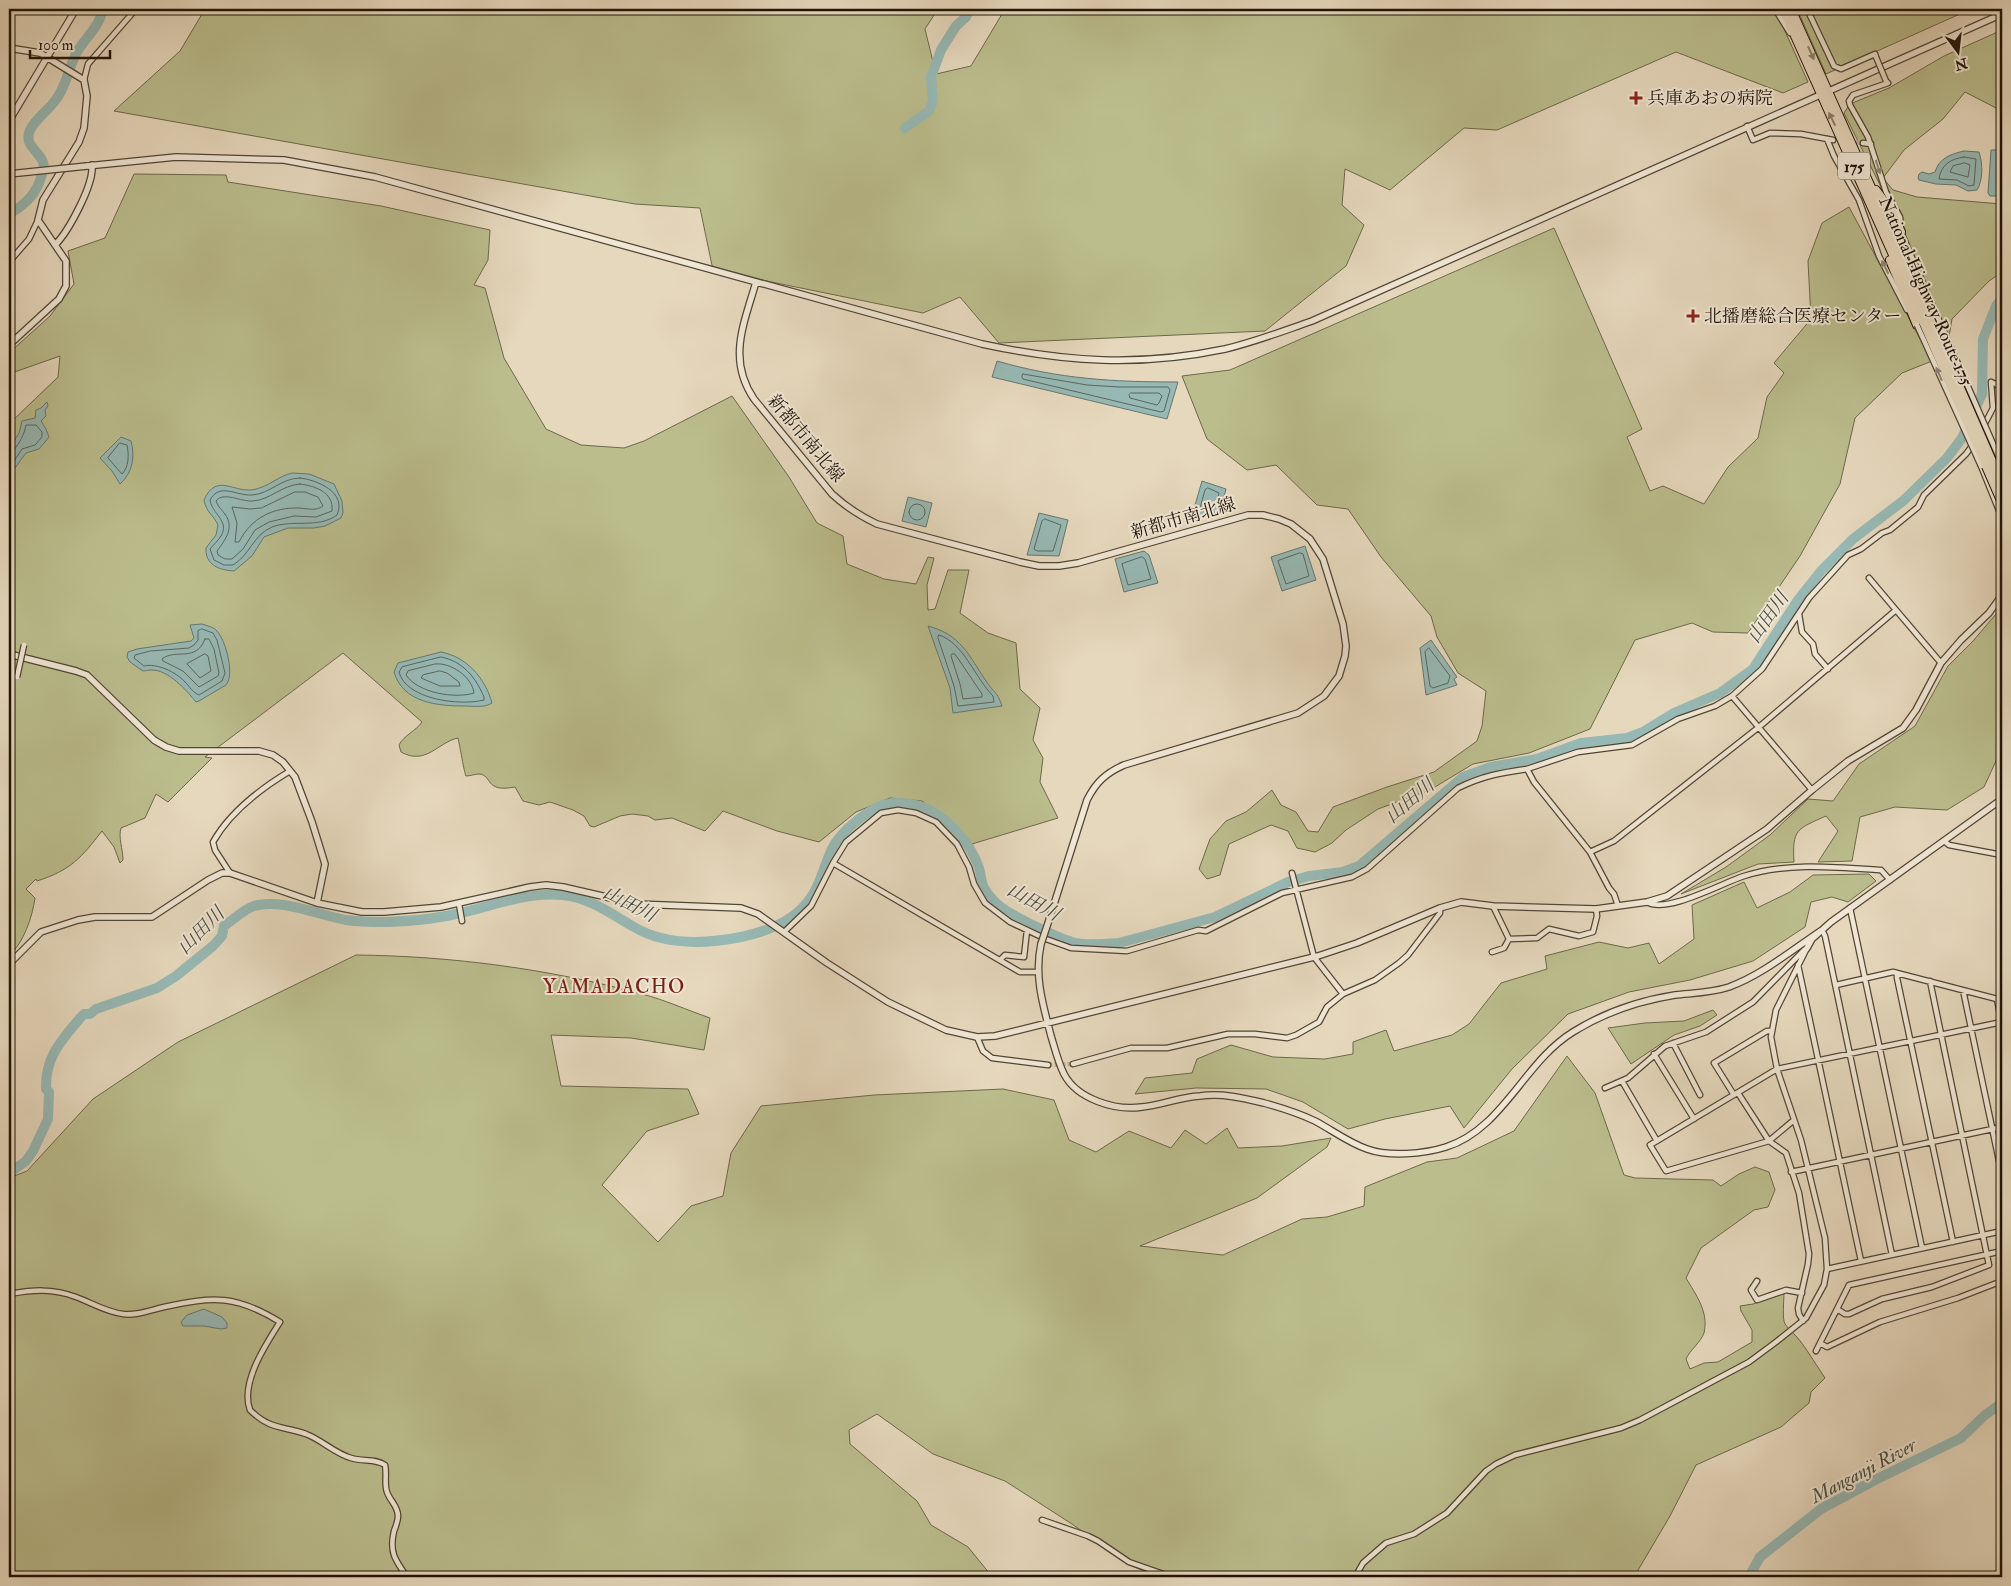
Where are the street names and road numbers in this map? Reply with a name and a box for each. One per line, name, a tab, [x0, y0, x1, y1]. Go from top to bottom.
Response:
road number: 175	[1838, 153, 1870, 180]
street label: National Highway Route 175	[1873, 193, 1978, 390]
street label: 新都市南北線	[762, 390, 849, 487]
street label: 新都市南北線	[1128, 493, 1238, 544]

